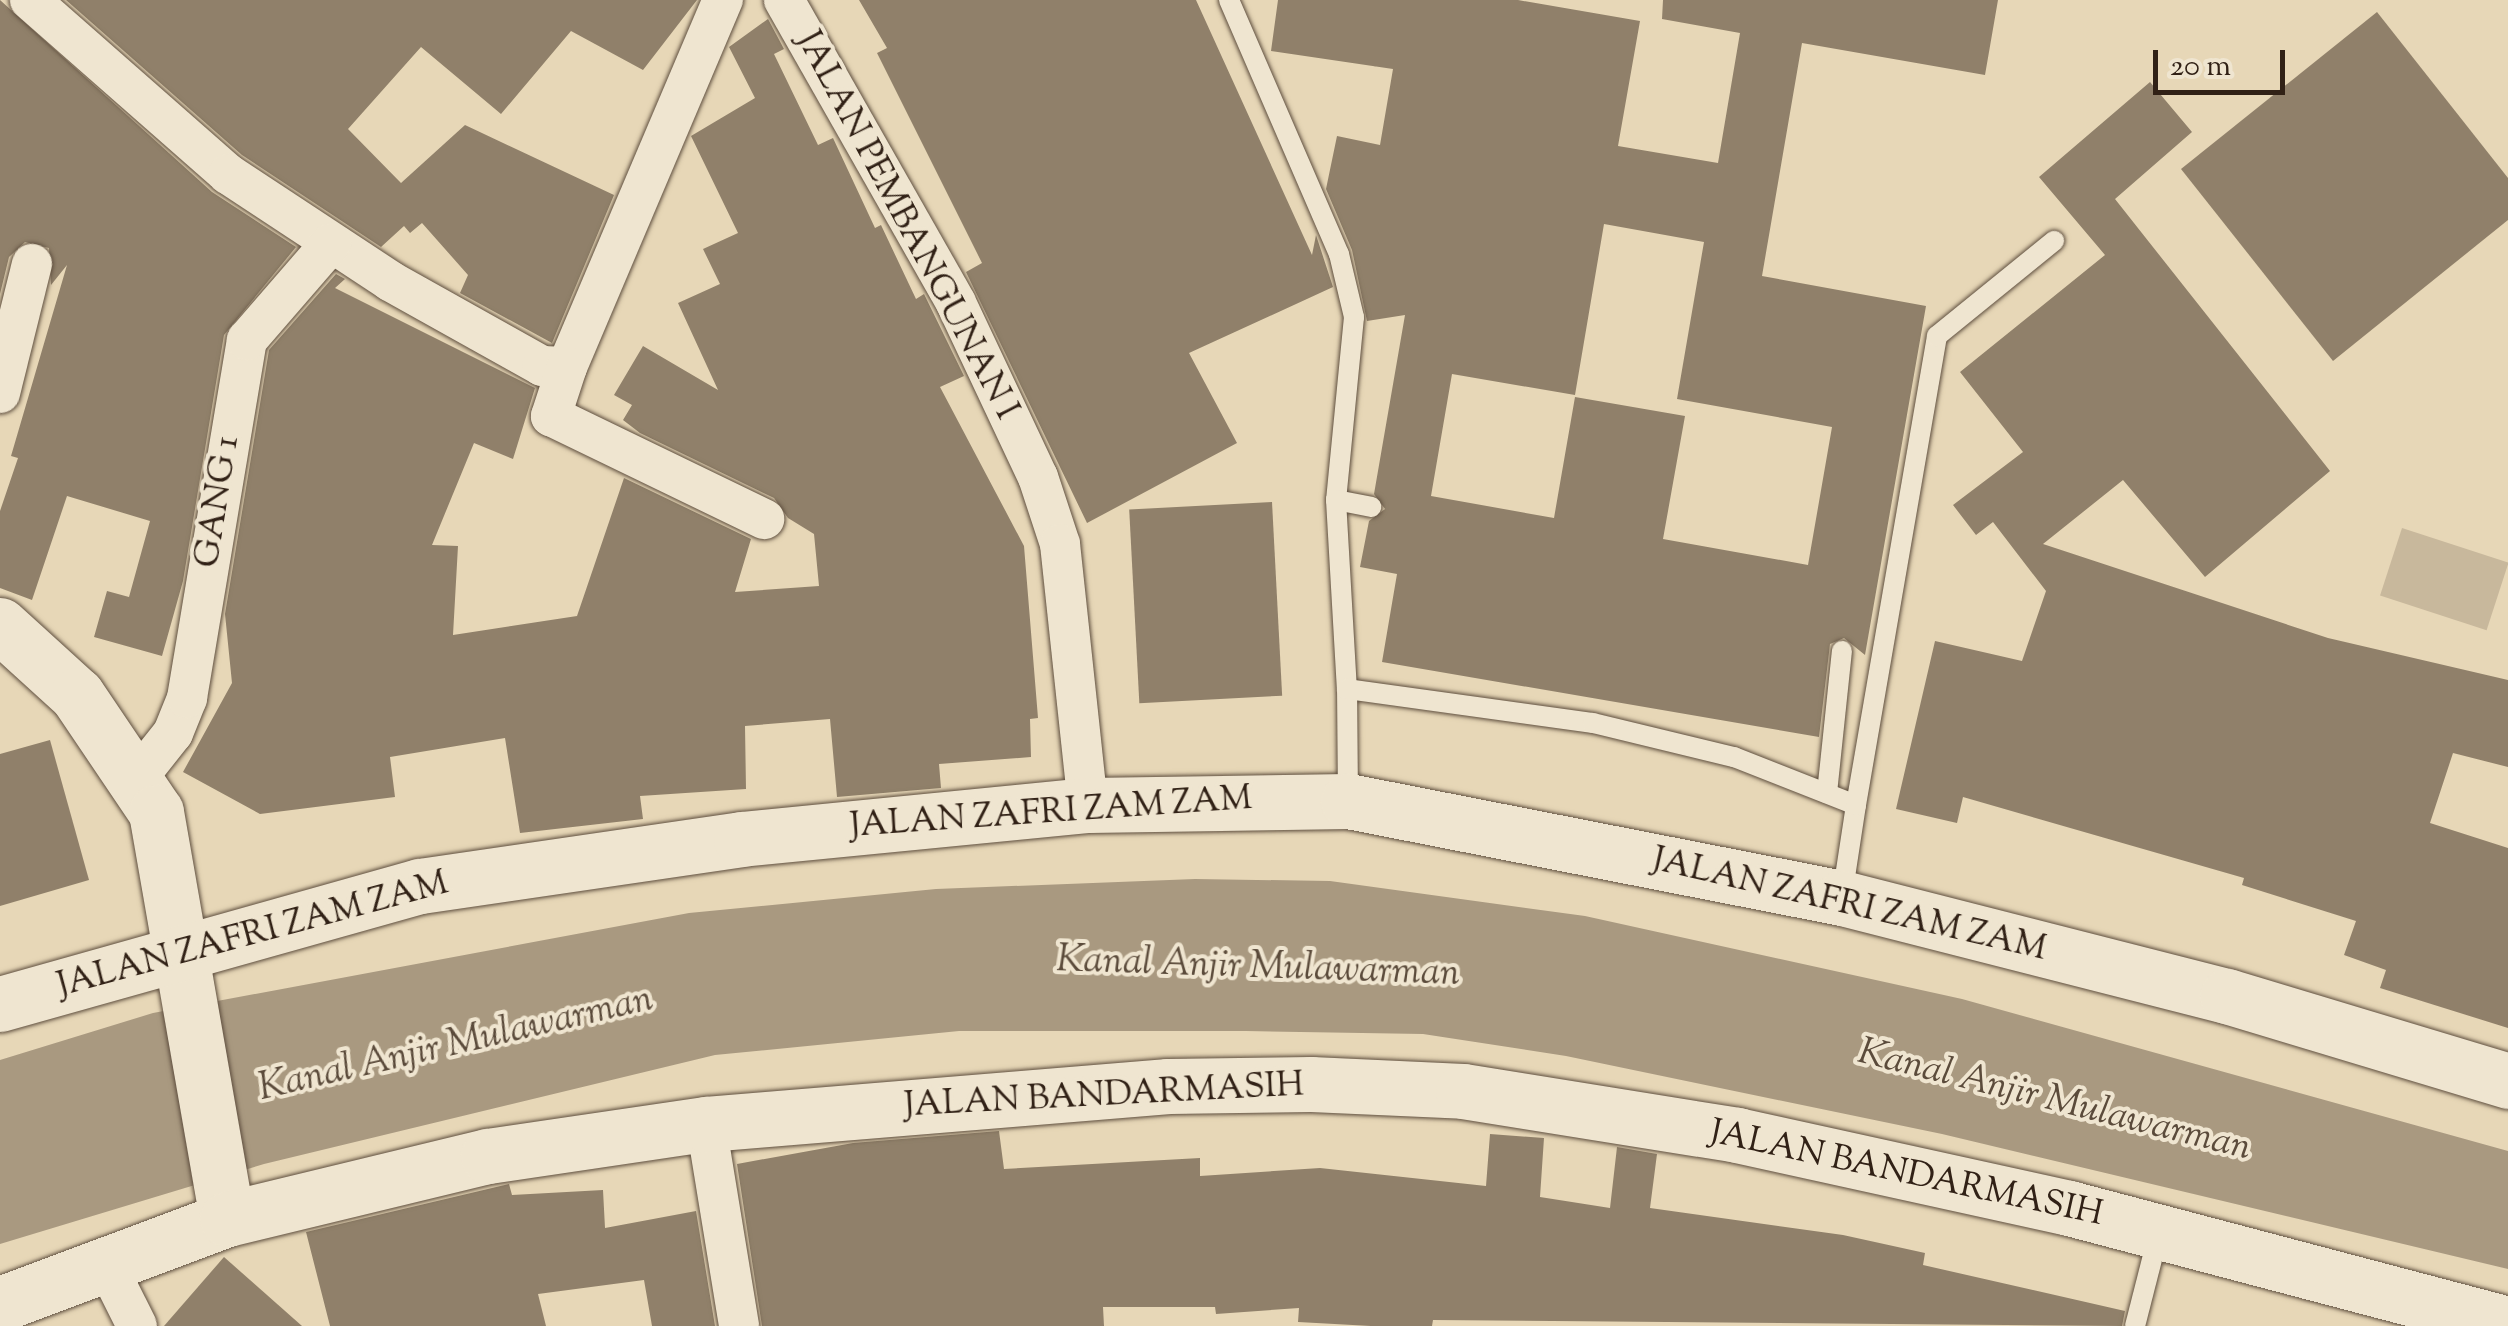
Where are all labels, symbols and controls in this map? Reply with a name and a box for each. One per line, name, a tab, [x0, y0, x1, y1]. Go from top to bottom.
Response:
street label: JALAN PEMBANGUNAN I	[786, 25, 1026, 427]
scale bar	[2158, 30, 2290, 92]
text: 20 m	[2170, 46, 2231, 89]
street label: GANG 1	[188, 433, 250, 571]
street label: JALAN ZAFRI ZAM ZAM	[848, 779, 1254, 849]
street label: JALAN ZAFRI ZAM ZAM	[1648, 840, 2050, 972]
street label: JALAN ZAFRI ZAM ZAM	[53, 864, 453, 1008]
water label: Kanal Anjir Mulawarman	[1055, 939, 1461, 999]
water label: Kanal Anjir Mulawarman	[254, 978, 658, 1114]
water label: Kanal Anjir Mulawarman	[1853, 1031, 2255, 1173]
street label: JALAN BANDARMASIH	[903, 1066, 1305, 1128]
street label: JALAN BANDARMASIH	[1706, 1113, 2106, 1237]

